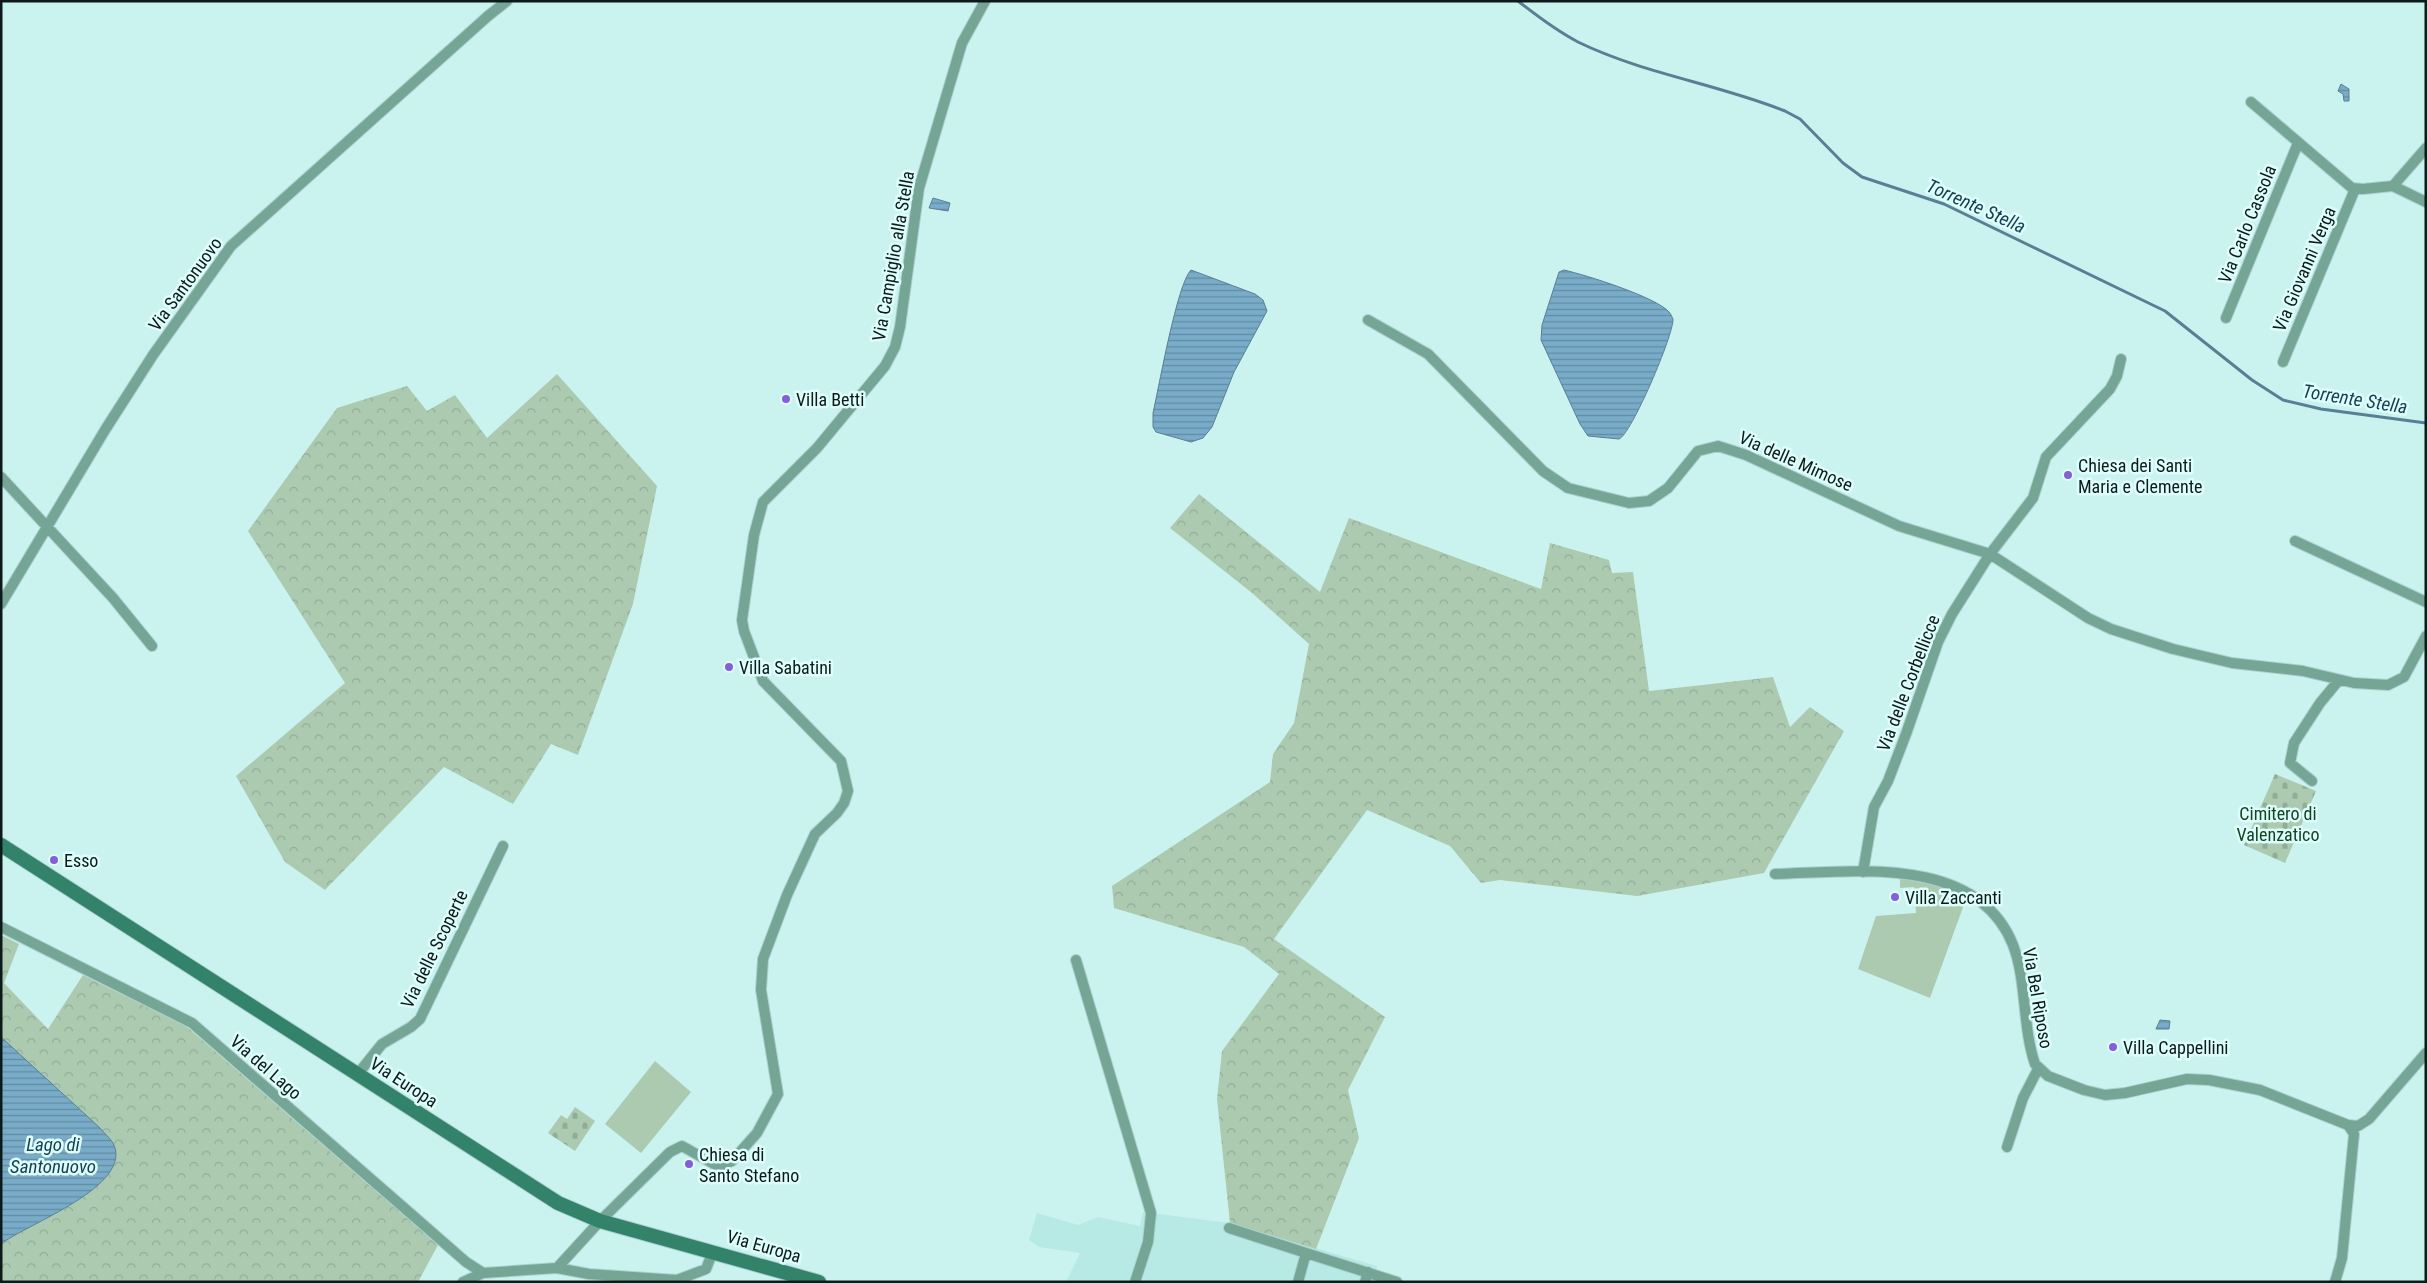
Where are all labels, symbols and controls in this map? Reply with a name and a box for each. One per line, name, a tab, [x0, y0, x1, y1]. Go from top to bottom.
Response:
street label: Via Carlo Cassola	[2214, 162, 2280, 286]
street label: Via Campiglio alla Stella	[868, 169, 918, 343]
water label: Torrente Stella	[1923, 174, 2029, 238]
street label: Via Giovanni Verga	[2268, 203, 2340, 335]
street label: Via Santonuovo	[144, 233, 226, 335]
water label: Torrente Stella	[2301, 379, 2409, 419]
place label: Villa Betti	[796, 389, 864, 410]
marker: Villa Betti	[780, 393, 792, 405]
street label: Via delle Mimose	[1736, 427, 1856, 495]
place label: Chiesa dei Santi Maria e Clemente	[2078, 455, 2202, 497]
marker: Chiesa dei Santi Maria e Clemente	[2062, 469, 2074, 481]
street label: Via delle Corbellicce	[1872, 612, 1944, 754]
place label: Villa Sabatini	[739, 657, 832, 678]
marker: Villa Sabatini	[723, 661, 735, 673]
park label: Cimitero di Valenzatico	[2237, 803, 2319, 845]
place label: Esso	[64, 850, 98, 871]
marker: Esso	[48, 854, 60, 866]
street label: Via delle Scoperte	[396, 886, 472, 1012]
place label: Villa Zaccanti	[1905, 887, 2002, 908]
marker: Villa Zaccanti	[1889, 891, 1901, 903]
street label: Via Bel Riposo	[2019, 946, 2057, 1050]
street label: Via del Lago	[226, 1030, 306, 1104]
place label: Villa Cappellini	[2123, 1037, 2229, 1058]
marker: Villa Cappellini	[2107, 1041, 2119, 1053]
street label: Via Europa	[366, 1052, 442, 1112]
water label: Lago di Santonuovo	[10, 1133, 96, 1178]
place label: Chiesa di Santo Stefano	[699, 1144, 799, 1186]
marker: Chiesa di Santo Stefano	[683, 1158, 695, 1170]
street label: Via Europa	[724, 1225, 804, 1267]

